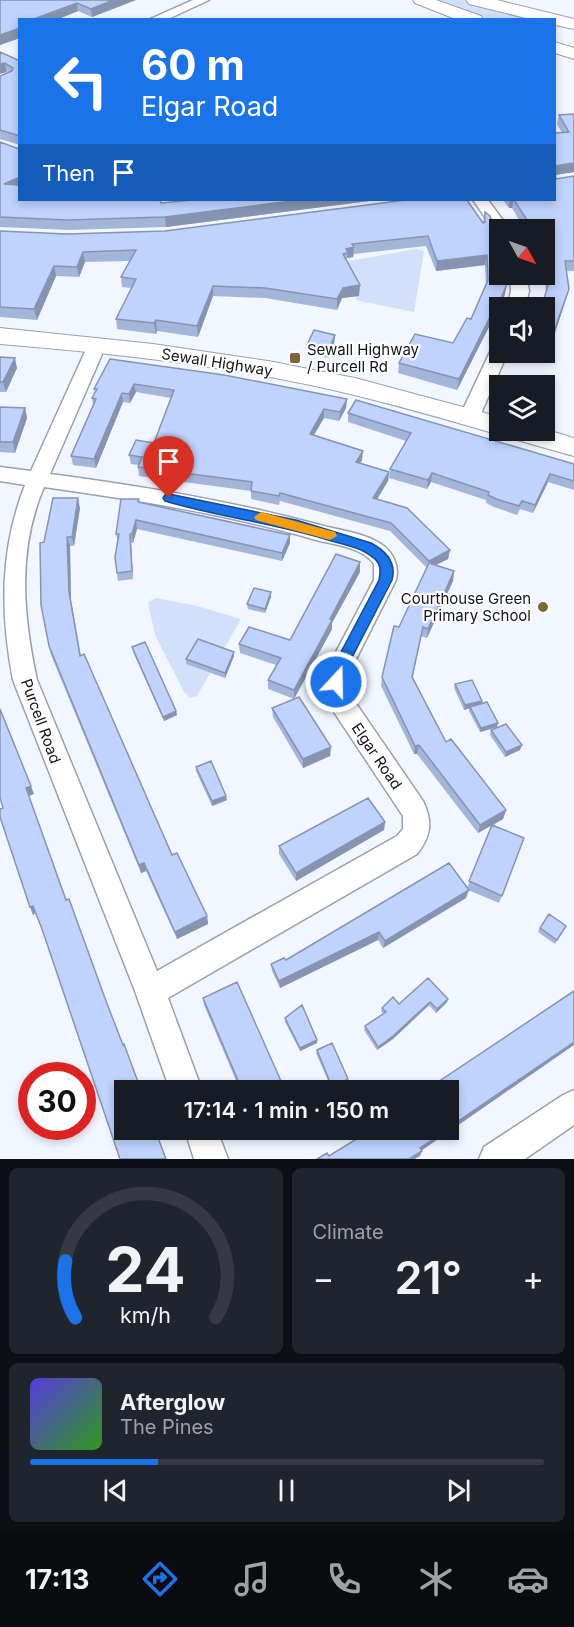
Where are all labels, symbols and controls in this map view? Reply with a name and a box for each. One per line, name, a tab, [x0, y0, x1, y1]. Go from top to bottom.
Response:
text: 60 m	[141, 39, 245, 90]
icon: left	[42, 42, 120, 120]
text: Elgar Road	[141, 90, 278, 123]
icon: arrive	[107, 156, 140, 189]
text: Then	[42, 160, 95, 186]
north arrow	[489, 219, 555, 285]
map controls	[489, 219, 555, 441]
button: sound	[489, 297, 555, 363]
place label: Sewall Highway / Purcell Rd	[307, 340, 420, 376]
street label: Sewall Highway	[160, 344, 274, 380]
marker: Sewall Highway / Purcell Rd	[288, 351, 302, 365]
button: layers	[489, 375, 555, 441]
pin	[143, 436, 194, 498]
icon: arrive	[152, 445, 185, 478]
place label: Courthouse Green Primary School	[401, 589, 531, 625]
marker: Courthouse Green Primary School	[536, 600, 550, 614]
position arrow	[304, 650, 368, 714]
street label: Purcell Road	[17, 676, 65, 766]
street label: Elgar Road	[348, 719, 406, 793]
speed limit sign: 30	[18, 1062, 96, 1140]
text: 17:14 · 1 min · 150 m	[184, 1097, 389, 1123]
text: Climate	[313, 1220, 384, 1244]
text: 24	[105, 1232, 186, 1307]
text: 21°	[394, 1250, 462, 1305]
text: −	[313, 1258, 334, 1298]
text: +	[522, 1258, 544, 1298]
text: km/h	[120, 1302, 171, 1328]
text: Afterglow	[120, 1389, 225, 1415]
text: The Pines	[120, 1415, 214, 1439]
icon: previous	[99, 1474, 132, 1507]
icon: pause	[270, 1474, 303, 1507]
icon: next	[442, 1474, 475, 1507]
icon: directions	[139, 1558, 181, 1600]
icon: music	[231, 1558, 273, 1600]
icon: phone	[323, 1558, 365, 1600]
icon: climate	[415, 1558, 457, 1600]
icon: car	[507, 1558, 549, 1600]
text: 17:13	[25, 1563, 89, 1596]

